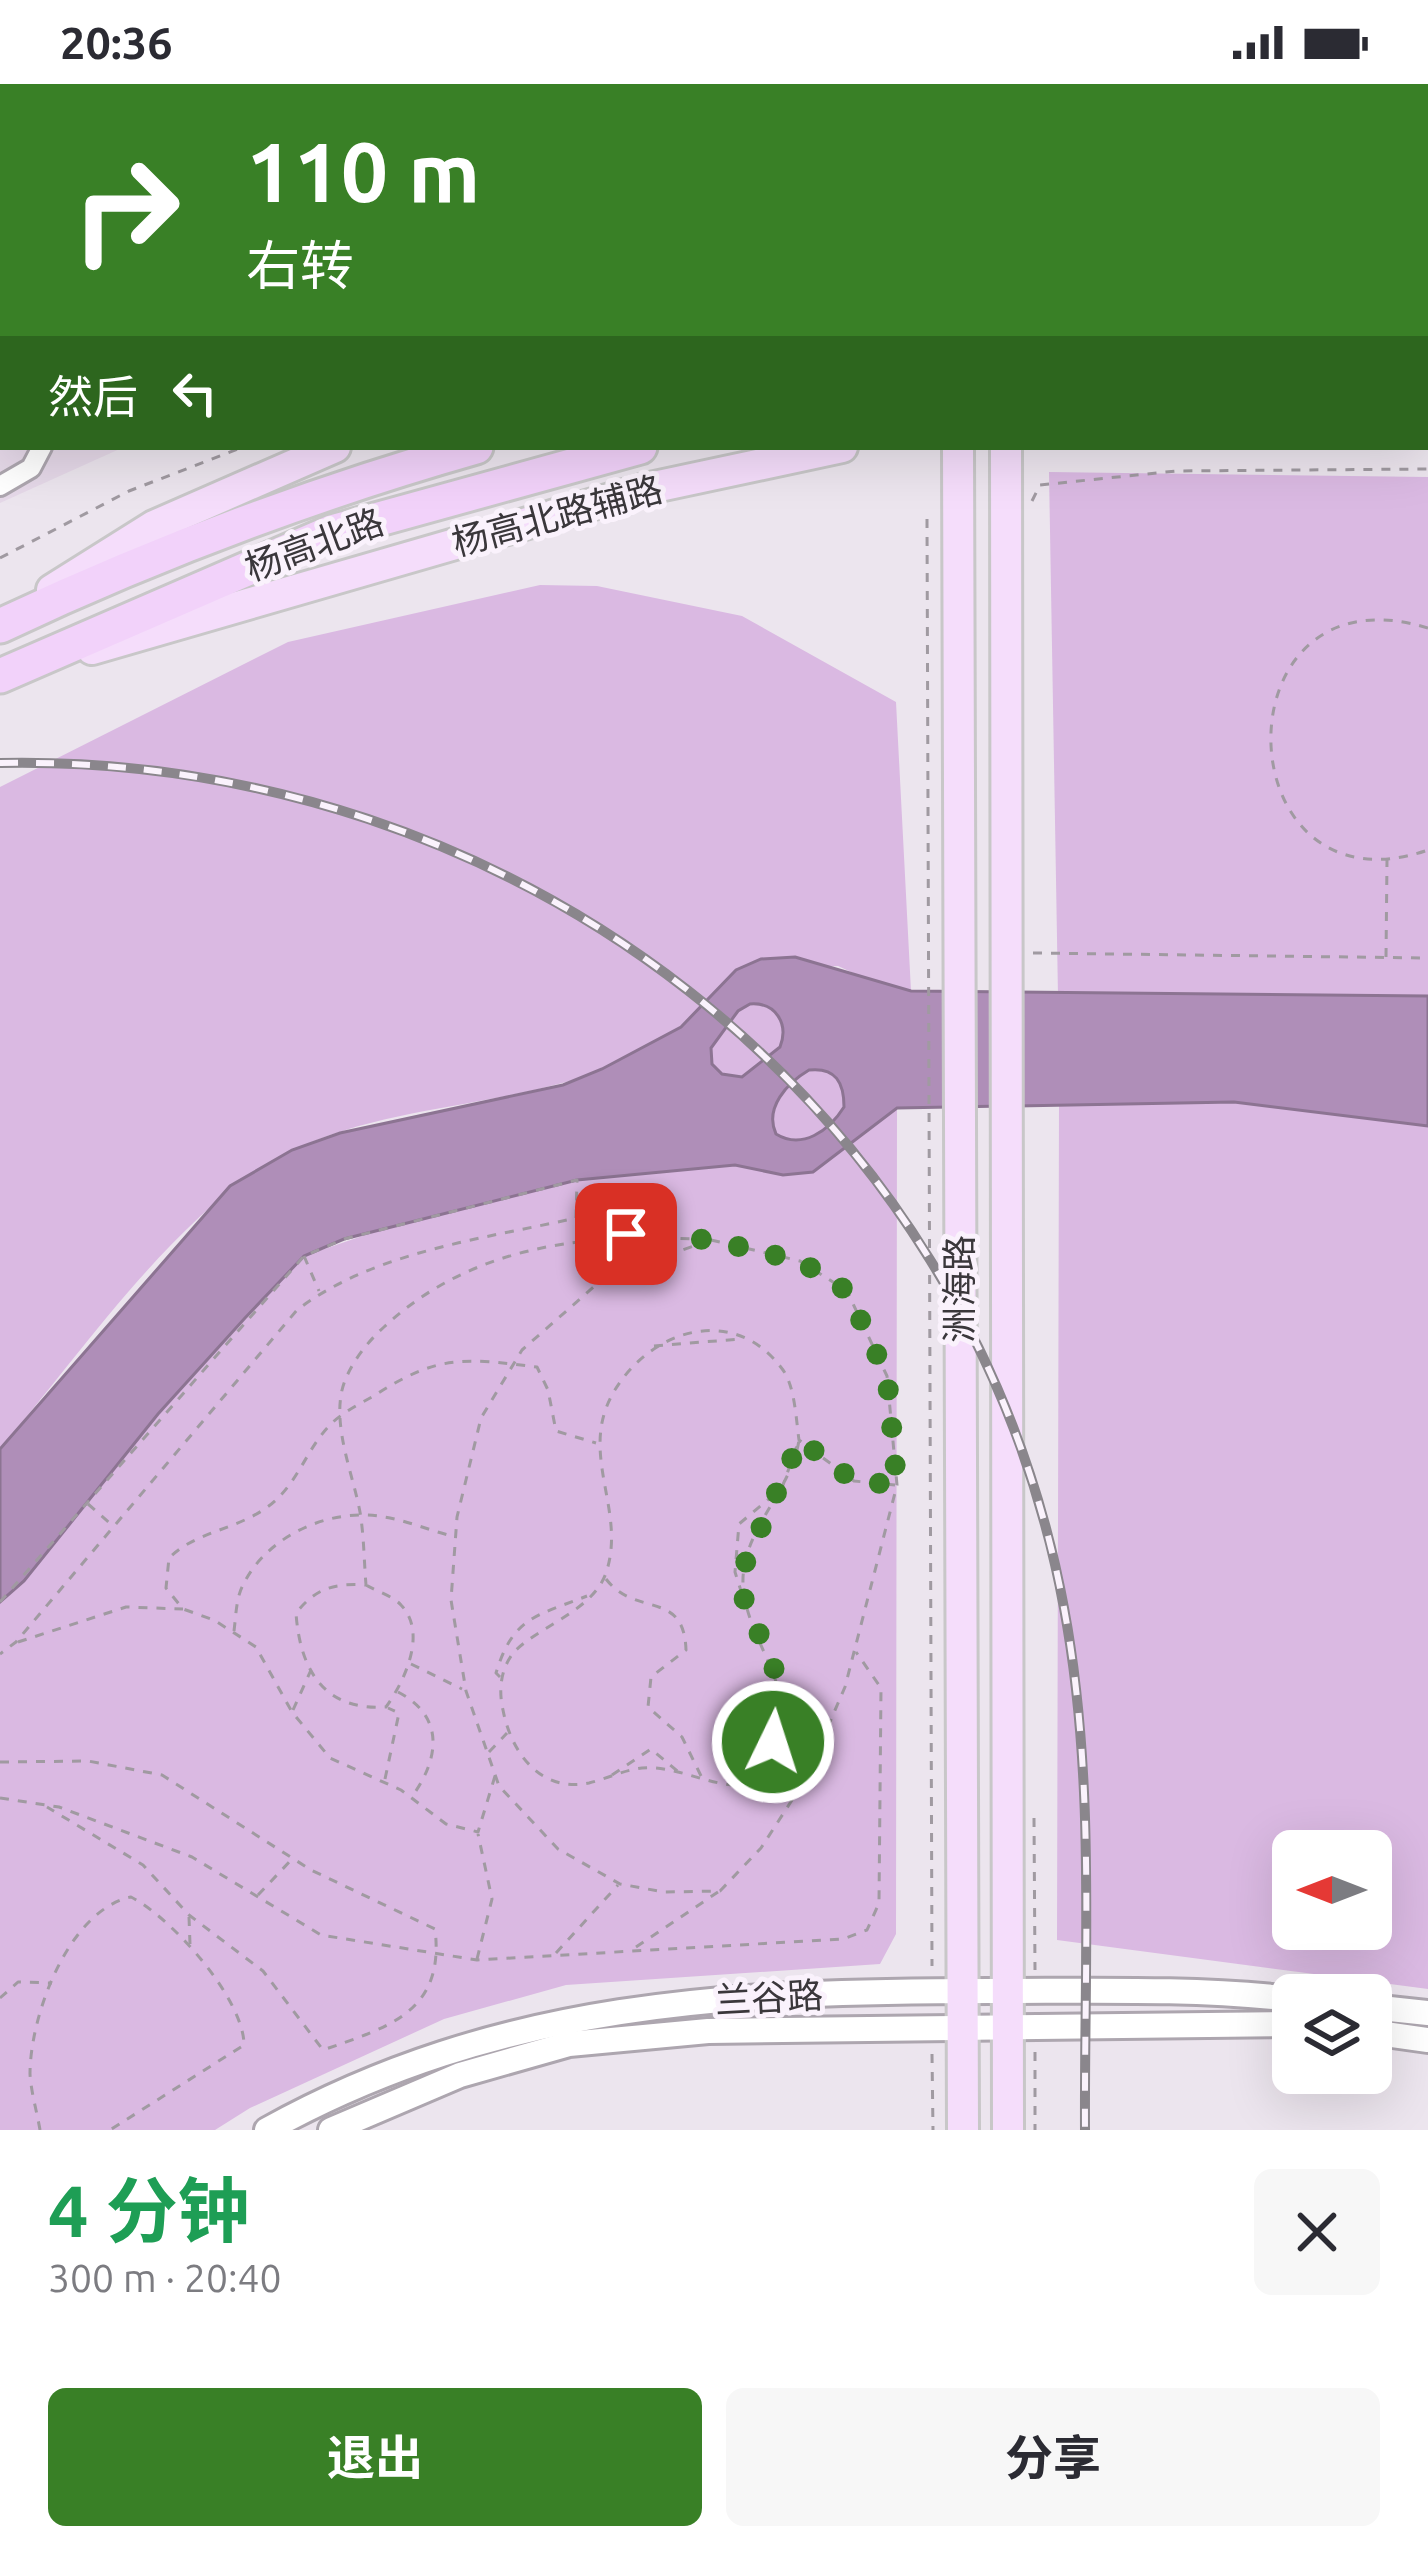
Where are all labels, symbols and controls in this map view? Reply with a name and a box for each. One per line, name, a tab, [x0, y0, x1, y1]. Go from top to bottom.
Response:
text: 20:36	[60, 17, 173, 68]
text: 110 m	[246, 124, 480, 218]
icon: right	[48, 132, 204, 288]
text: 右转	[246, 235, 354, 295]
icon: left	[162, 360, 228, 426]
text: 然后	[48, 371, 138, 422]
street label: 杨高北路辅路	[447, 467, 667, 563]
street label: 杨高北路	[239, 500, 389, 588]
pin	[575, 1183, 677, 1285]
icon: arrive	[593, 1201, 659, 1267]
street label: 洲海路	[938, 1235, 979, 1343]
position arrow	[710, 1679, 836, 1805]
north arrow	[1272, 1830, 1392, 1950]
map controls	[1272, 1830, 1392, 2094]
street label: 兰谷路	[714, 1974, 824, 2020]
button: layers	[1272, 1974, 1392, 2094]
button: close	[1254, 2169, 1380, 2295]
text: 4 分钟	[48, 2170, 250, 2251]
text: 300 m · 20:40	[48, 2256, 282, 2299]
button: 退出	[48, 2388, 702, 2526]
button: 分享	[726, 2388, 1380, 2526]

